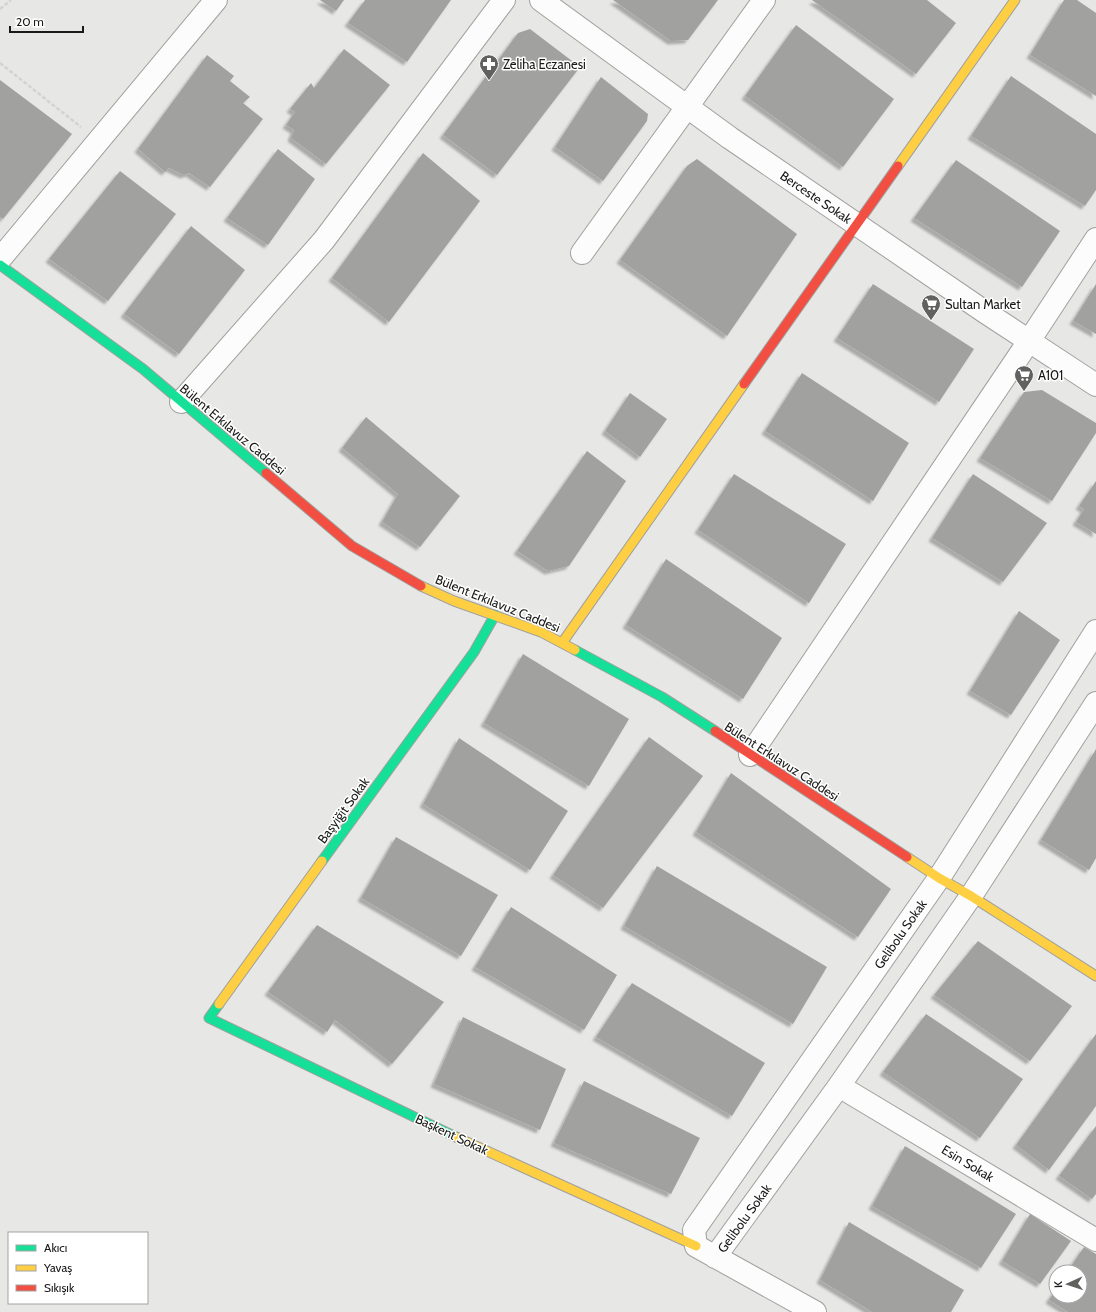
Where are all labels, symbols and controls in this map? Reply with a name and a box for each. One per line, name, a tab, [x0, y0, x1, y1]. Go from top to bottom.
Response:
scale bar	[10, 8, 83, 34]
text: 20 m	[16, 14, 44, 29]
pharmacy icon: Zeliha Eczanesi	[478, 53, 500, 81]
place label: Zeliha Eczanesi	[503, 56, 586, 72]
street label: Berceste Sokak	[777, 167, 855, 227]
supermarket icon: Sultan Market	[920, 293, 942, 321]
place label: Sultan Market	[945, 296, 1021, 312]
supermarket icon: A101	[1013, 364, 1035, 392]
place label: A101	[1038, 367, 1063, 383]
street label: Bülent Erkılavuz Caddesi	[177, 380, 289, 478]
street label: Bülent Erkılavuz Caddesi	[433, 571, 563, 635]
street label: Bülent Erkılavuz Caddesi	[722, 718, 842, 804]
street label: Başyiğit Sokak	[314, 774, 372, 846]
street label: Gelibolu Sokak	[870, 896, 930, 972]
street label: Başkent Sokak	[413, 1110, 491, 1158]
street label: Esin Sokak	[939, 1141, 997, 1185]
street label: Gelibolu Sokak	[714, 1180, 774, 1255]
legend	[8, 1232, 148, 1304]
text: Akıcı	[44, 1240, 67, 1255]
text: Yavaş	[43, 1260, 72, 1275]
north arrow	[1048, 1264, 1088, 1304]
text: Sıkışık	[44, 1280, 75, 1295]
text: K	[1051, 1281, 1065, 1288]

